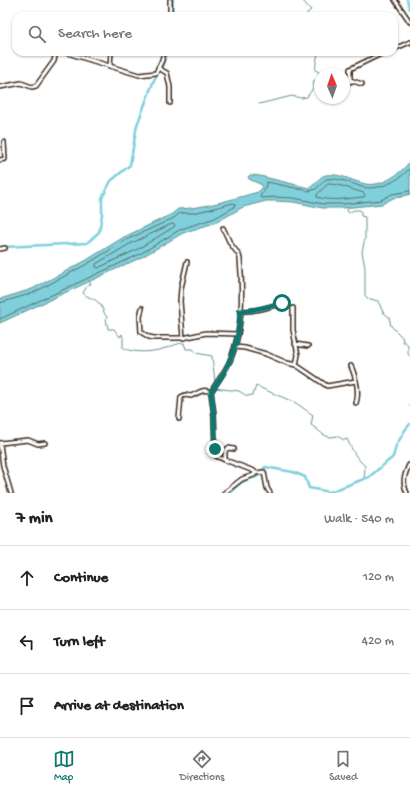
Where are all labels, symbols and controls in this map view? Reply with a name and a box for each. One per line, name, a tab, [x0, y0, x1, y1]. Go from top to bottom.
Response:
search box	[12, 12, 398, 56]
icon: search	[26, 23, 48, 45]
text: Search here	[58, 25, 132, 43]
north arrow	[314, 68, 350, 104]
route start	[273, 294, 291, 312]
route end	[206, 440, 224, 458]
text: 7 min	[16, 509, 53, 529]
text: Walk · 540 m	[324, 512, 394, 527]
icon: ahead	[16, 567, 38, 589]
text: Continue	[54, 569, 108, 587]
text: 120 m	[363, 570, 394, 585]
icon: left	[16, 631, 38, 653]
text: Turn left	[54, 633, 105, 651]
text: 420 m	[362, 634, 394, 649]
icon: arrive	[16, 695, 38, 717]
text: Arrive at destination	[54, 697, 184, 715]
tab: Map	[53, 748, 75, 784]
tab: Directions	[180, 748, 224, 784]
tab: Saved	[329, 748, 357, 784]

